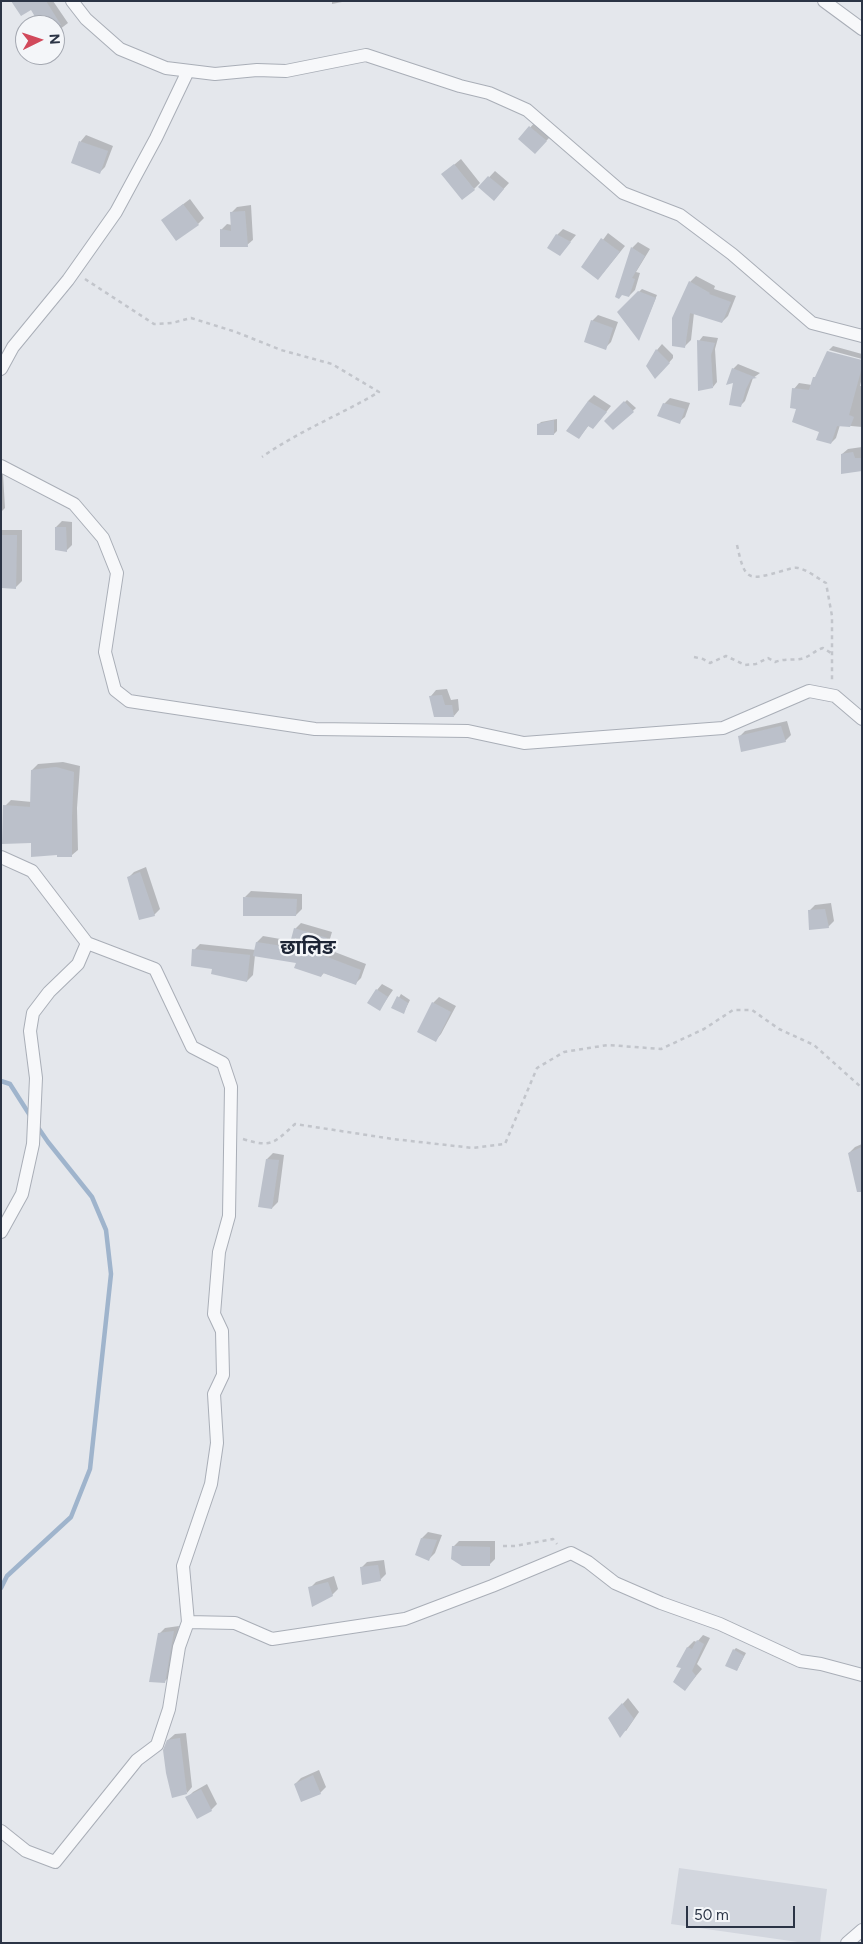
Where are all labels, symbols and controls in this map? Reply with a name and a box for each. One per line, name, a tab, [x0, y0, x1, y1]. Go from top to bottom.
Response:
north arrow	[15, 15, 65, 65]
text: N	[46, 33, 63, 45]
district label: छालिङ	[280, 936, 336, 960]
scale bar	[688, 1896, 797, 1928]
text: 50 m	[694, 1906, 729, 1924]

